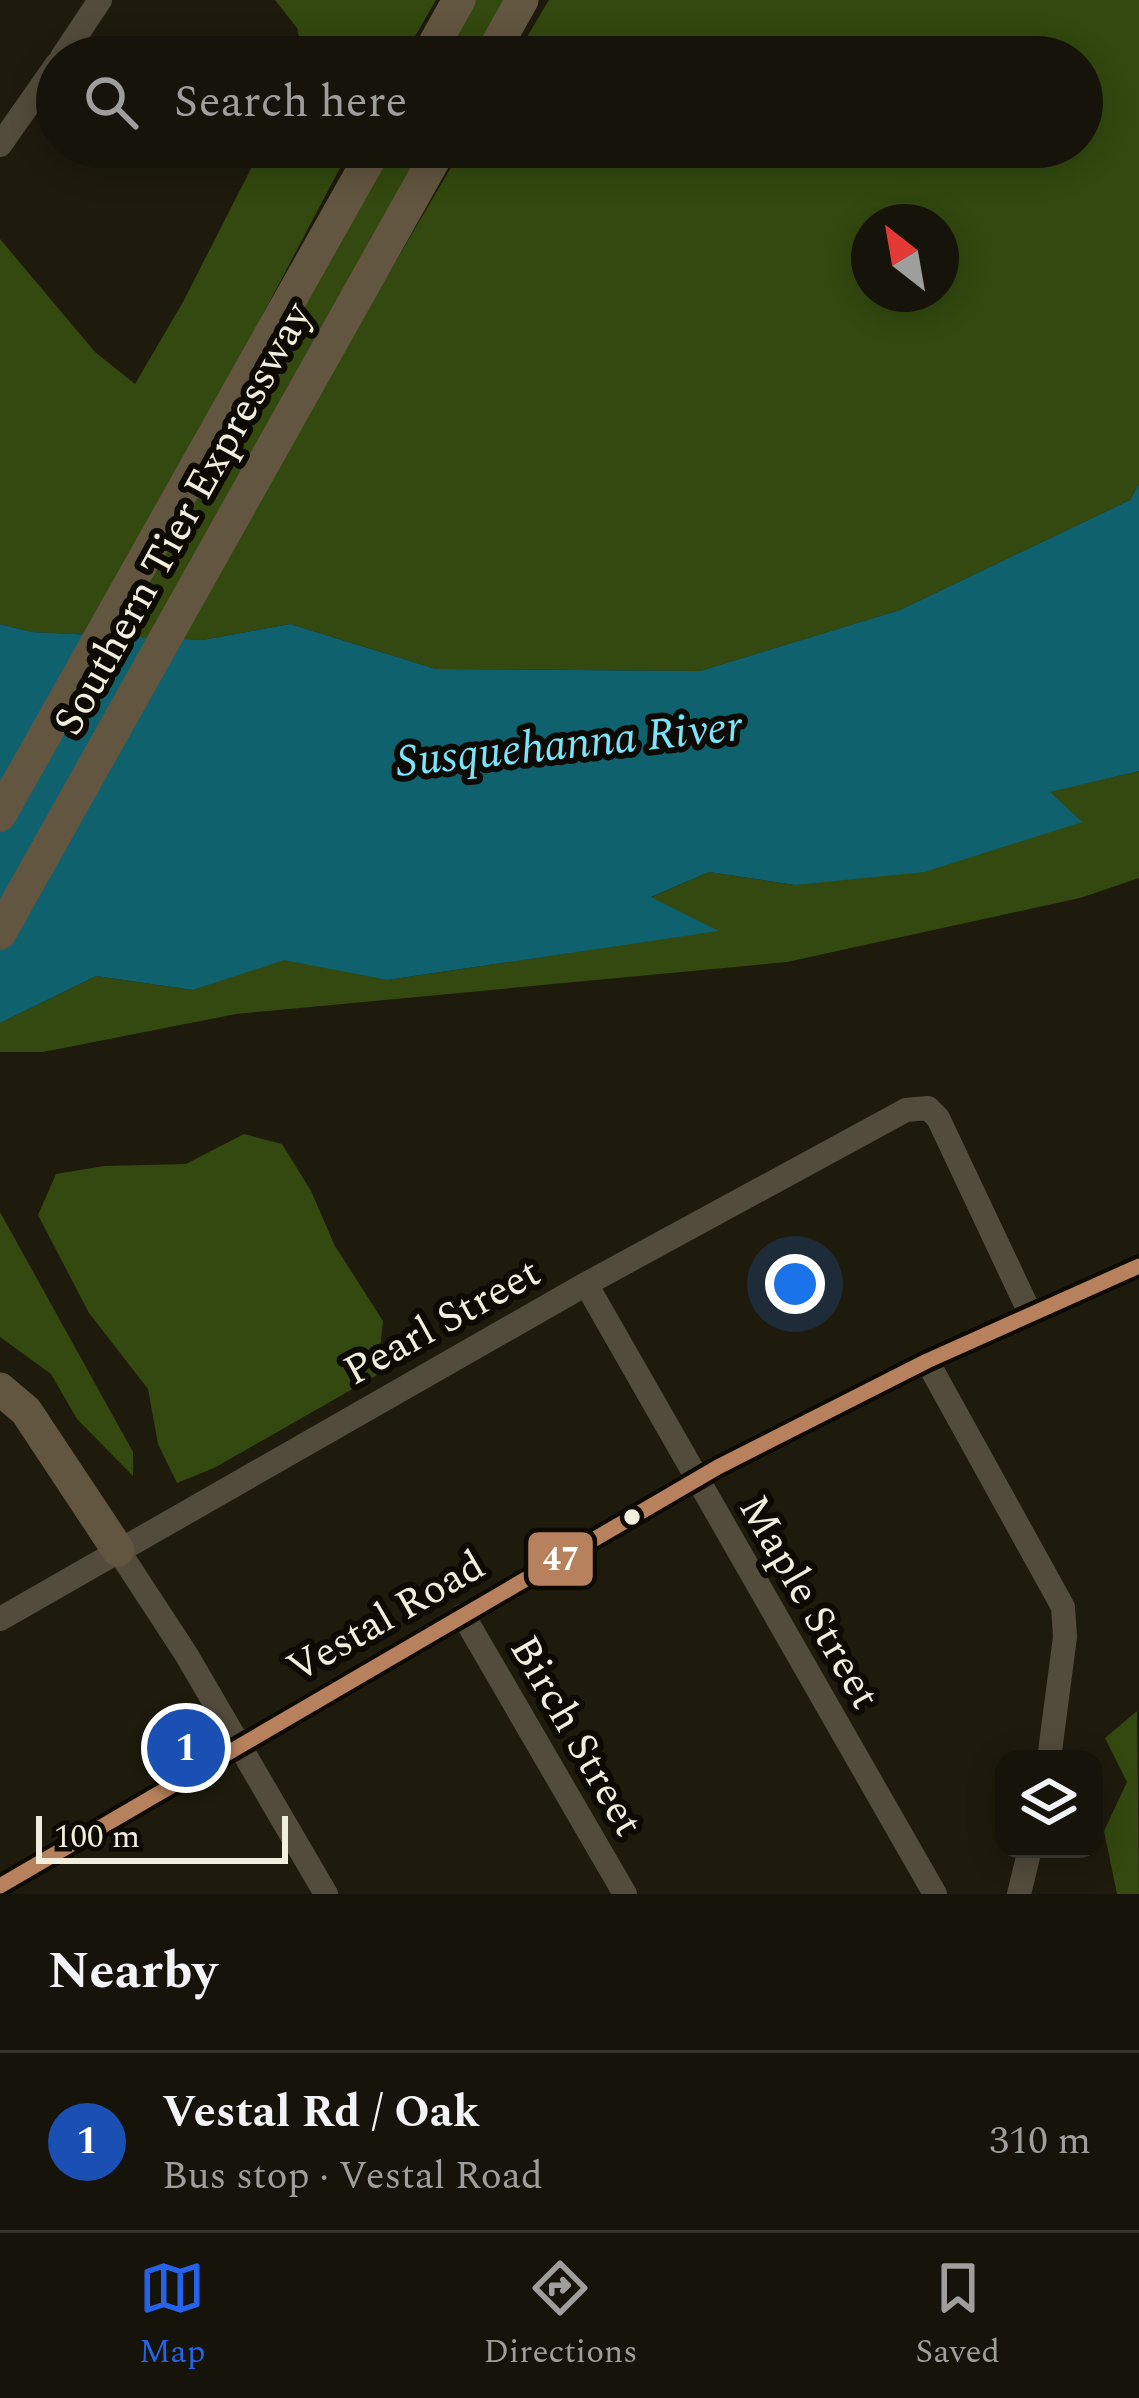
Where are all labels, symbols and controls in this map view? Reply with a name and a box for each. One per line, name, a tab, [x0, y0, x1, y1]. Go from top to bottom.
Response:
search box	[36, 36, 1103, 168]
text: Search here	[174, 68, 407, 137]
icon: search	[78, 69, 144, 135]
north arrow	[851, 204, 959, 312]
street label: Southern Tier Expressway	[38, 290, 330, 747]
water label: Susquehanna River	[393, 692, 746, 797]
street label: Pearl Street	[332, 1242, 552, 1402]
your location	[765, 1254, 825, 1314]
street label: Maple Street	[722, 1483, 896, 1721]
unlabelled marker	[621, 1506, 643, 1528]
line badge: 47	[526, 1530, 595, 1588]
street label: Vestal Road	[275, 1535, 497, 1699]
text: 47	[542, 1535, 580, 1585]
street label: Birch Street	[493, 1624, 659, 1848]
pin: 1	[147, 1703, 225, 1793]
map controls	[995, 1750, 1103, 1858]
button: layers	[995, 1750, 1103, 1858]
scale bar	[36, 1810, 288, 1863]
text: 100 m	[54, 1812, 140, 1862]
text: Nearby	[48, 1933, 217, 2011]
text: Vestal Rd / Oak	[162, 2078, 480, 2147]
text: 1	[76, 2112, 98, 2171]
text: 310 m	[989, 2112, 1091, 2171]
text: Bus stop · Vestal Road	[162, 2147, 543, 2206]
tab: Map	[139, 2255, 205, 2377]
tab: Directions	[483, 2255, 637, 2377]
tab: Saved	[915, 2255, 1000, 2377]

